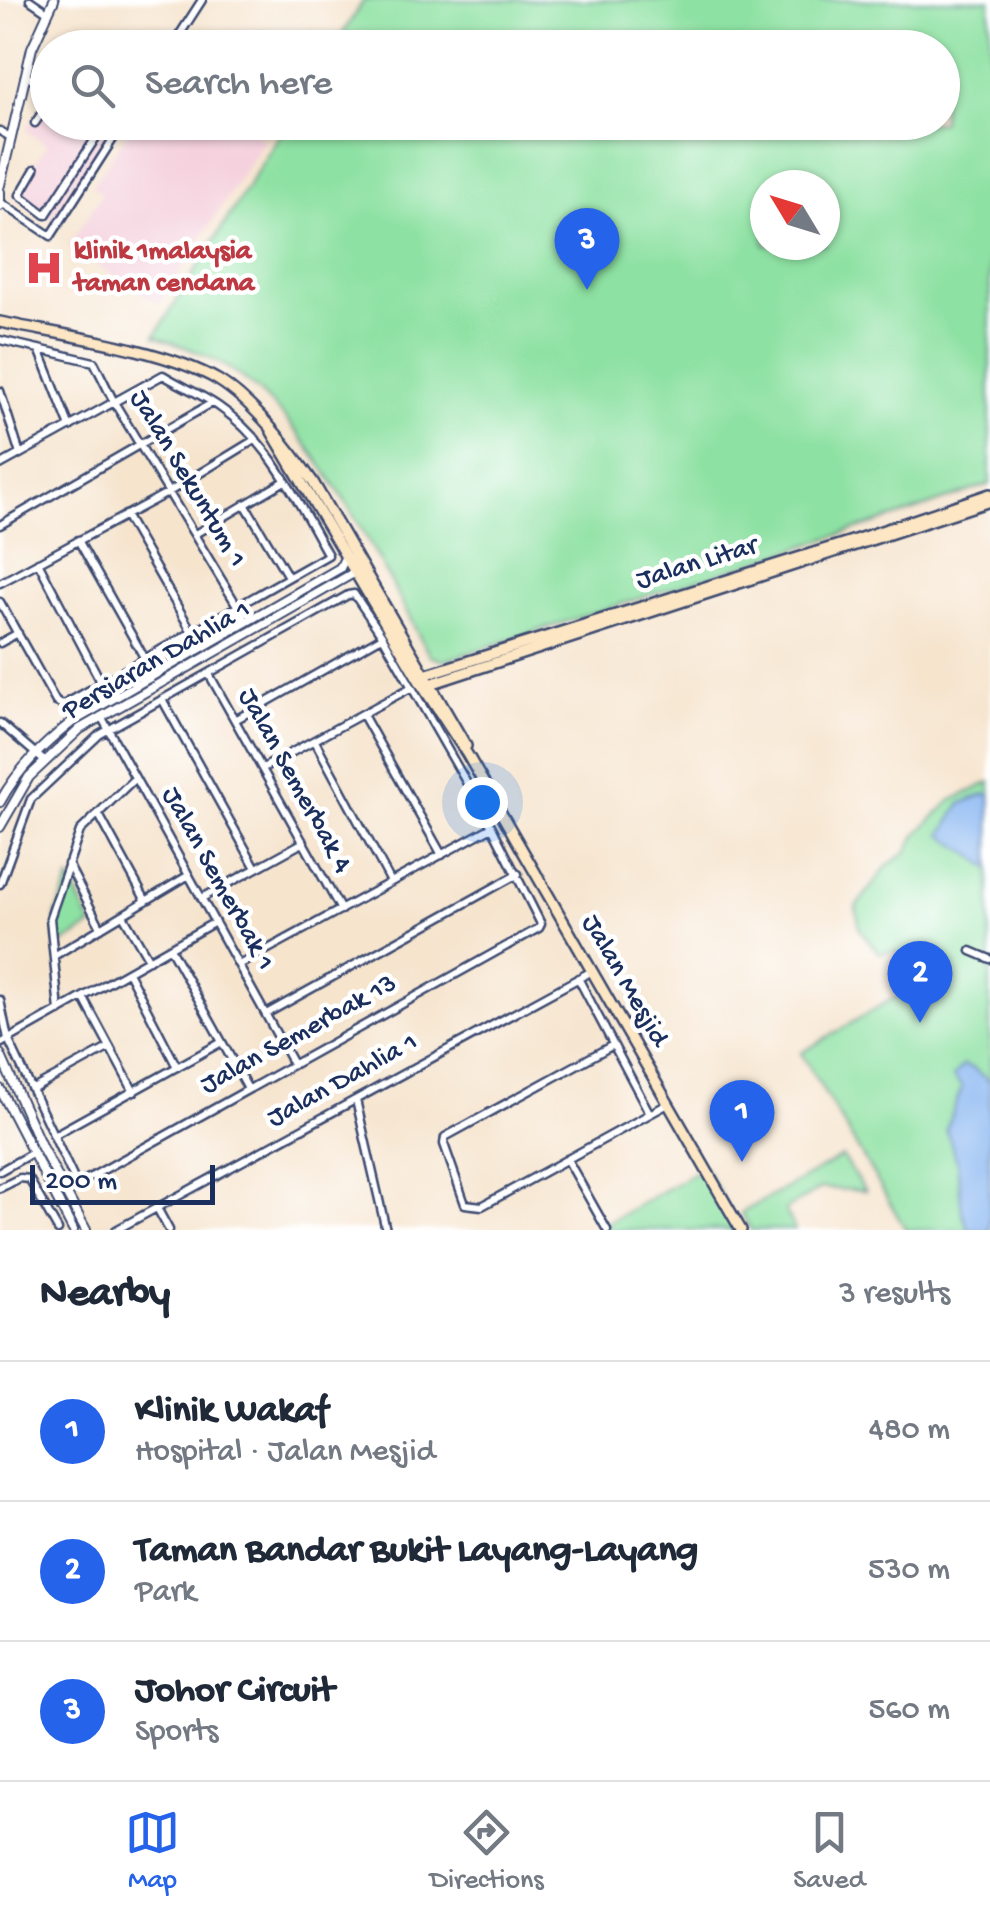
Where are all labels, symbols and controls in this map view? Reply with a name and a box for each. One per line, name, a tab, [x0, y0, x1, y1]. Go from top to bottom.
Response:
search box	[30, 30, 960, 140]
icon: search	[65, 58, 120, 113]
text: Search here	[145, 63, 332, 107]
north arrow	[750, 170, 840, 260]
pin: 3	[554, 208, 620, 290]
place label: klinik 1malaysia taman cendana	[72, 236, 256, 301]
hospital icon: klinik 1malaysia taman cendana	[23, 247, 65, 289]
street label: Jalan Sekuntum 1	[121, 384, 253, 574]
street label: Jalan Litar	[632, 529, 764, 598]
street label: Persiaran Dahlia 1	[56, 594, 257, 729]
street label: Jalan Semerbak 4	[230, 683, 358, 879]
your location	[457, 777, 508, 828]
street label: Jalan Semerbak 1	[153, 782, 281, 976]
street label: Jalan Mesjid	[573, 909, 676, 1055]
pin: 2	[888, 940, 952, 1023]
street label: Jalan Semerbak 13	[195, 967, 403, 1103]
street label: Jalan Dahlia 1	[262, 1026, 424, 1136]
pin: 1	[710, 1080, 774, 1162]
scale bar	[30, 1160, 215, 1204]
text: 200 m	[45, 1166, 117, 1199]
text: Nearby	[40, 1271, 170, 1320]
text: 3 results	[839, 1276, 950, 1314]
text: Klinik Wakaf	[135, 1390, 328, 1434]
text: 1	[66, 1412, 79, 1450]
text: 480 m	[869, 1412, 950, 1450]
text: Hospital · Jalan Mesjid	[135, 1434, 435, 1472]
text: Taman Bandar Bukit Layang-Layang	[135, 1530, 698, 1574]
text: 2	[65, 1552, 80, 1590]
text: 530 m	[868, 1552, 950, 1590]
text: Park	[135, 1574, 196, 1612]
text: Johor Circuit	[135, 1670, 334, 1714]
text: 3	[64, 1692, 81, 1730]
text: 560 m	[868, 1692, 950, 1730]
text: Sports	[135, 1714, 218, 1752]
tab: Map	[125, 1805, 180, 1898]
tab: Directions	[430, 1805, 544, 1898]
tab: Saved	[793, 1805, 865, 1898]

